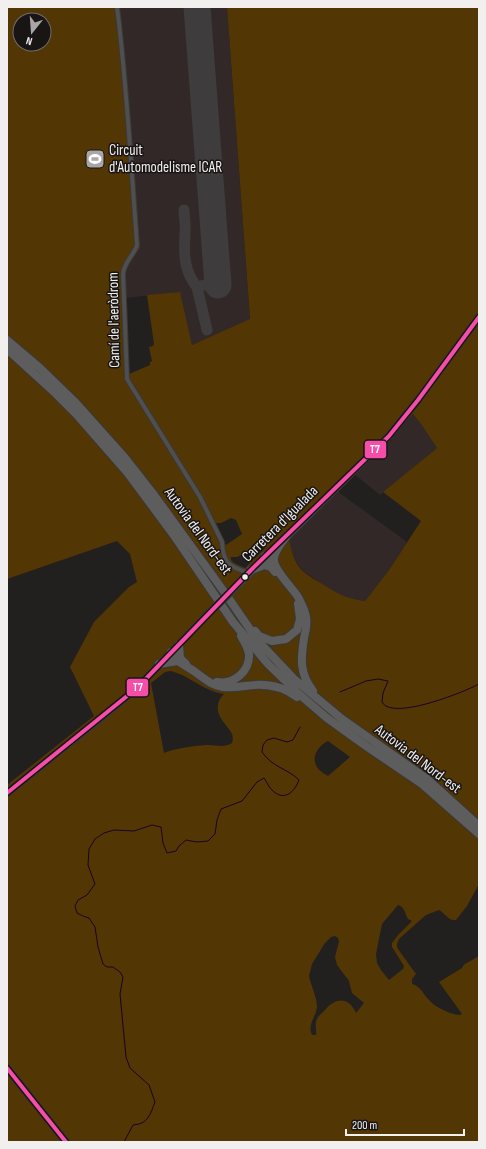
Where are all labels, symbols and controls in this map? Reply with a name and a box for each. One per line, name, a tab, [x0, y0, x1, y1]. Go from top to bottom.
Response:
north arrow	[12, 12, 52, 52]
text: N	[24, 34, 34, 48]
place label: Circuit d'Automodelisme ICAR	[109, 141, 222, 177]
sports icon: Circuit d'Automodelisme ICAR	[84, 148, 106, 170]
street label: Camí de l'aeròdrom	[104, 272, 124, 368]
line badge: T7	[364, 440, 387, 459]
text: T7	[370, 443, 380, 456]
street label: Carretera d'Igualada	[238, 482, 322, 566]
street label: Autovia del Nord-est	[159, 483, 236, 579]
unlabelled marker	[240, 572, 250, 582]
line badge: T7	[126, 678, 149, 697]
text: T7	[133, 681, 143, 694]
street label: Autovia del Nord-est	[370, 720, 465, 798]
scale bar	[346, 1111, 464, 1137]
text: 200 m	[352, 1118, 378, 1133]

